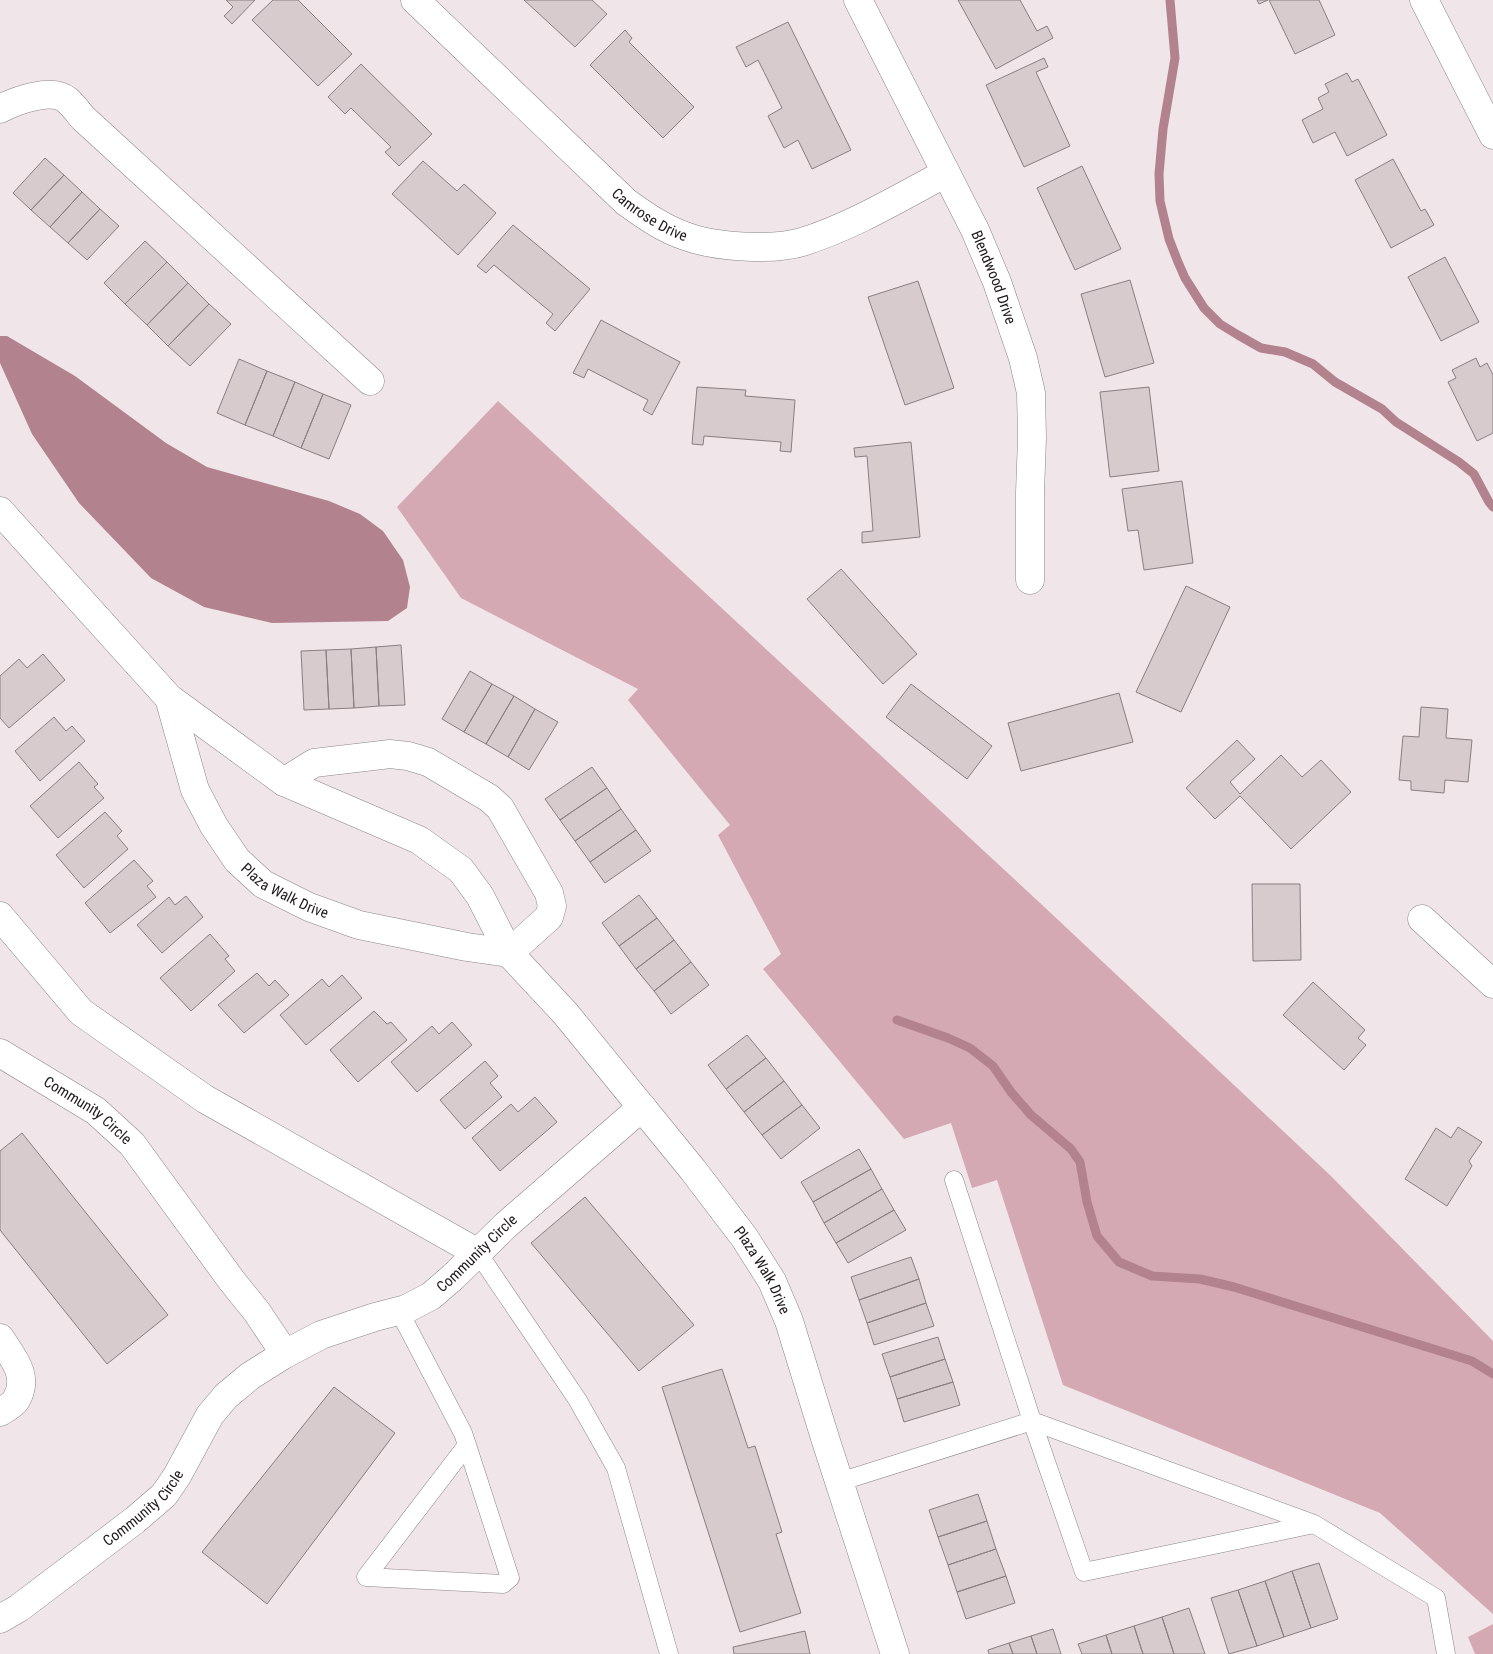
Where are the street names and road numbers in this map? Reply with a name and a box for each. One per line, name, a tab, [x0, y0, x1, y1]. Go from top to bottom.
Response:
street label: Camrose Drive	[608, 184, 690, 245]
street label: Blendwood Drive	[967, 228, 1020, 327]
street label: Plaza Walk Drive	[237, 859, 331, 922]
street label: Community Circle	[40, 1073, 135, 1148]
street label: Community Circle	[433, 1211, 521, 1296]
street label: Plaza Walk Drive	[730, 1223, 794, 1317]
street label: Community Circle	[99, 1467, 188, 1550]

